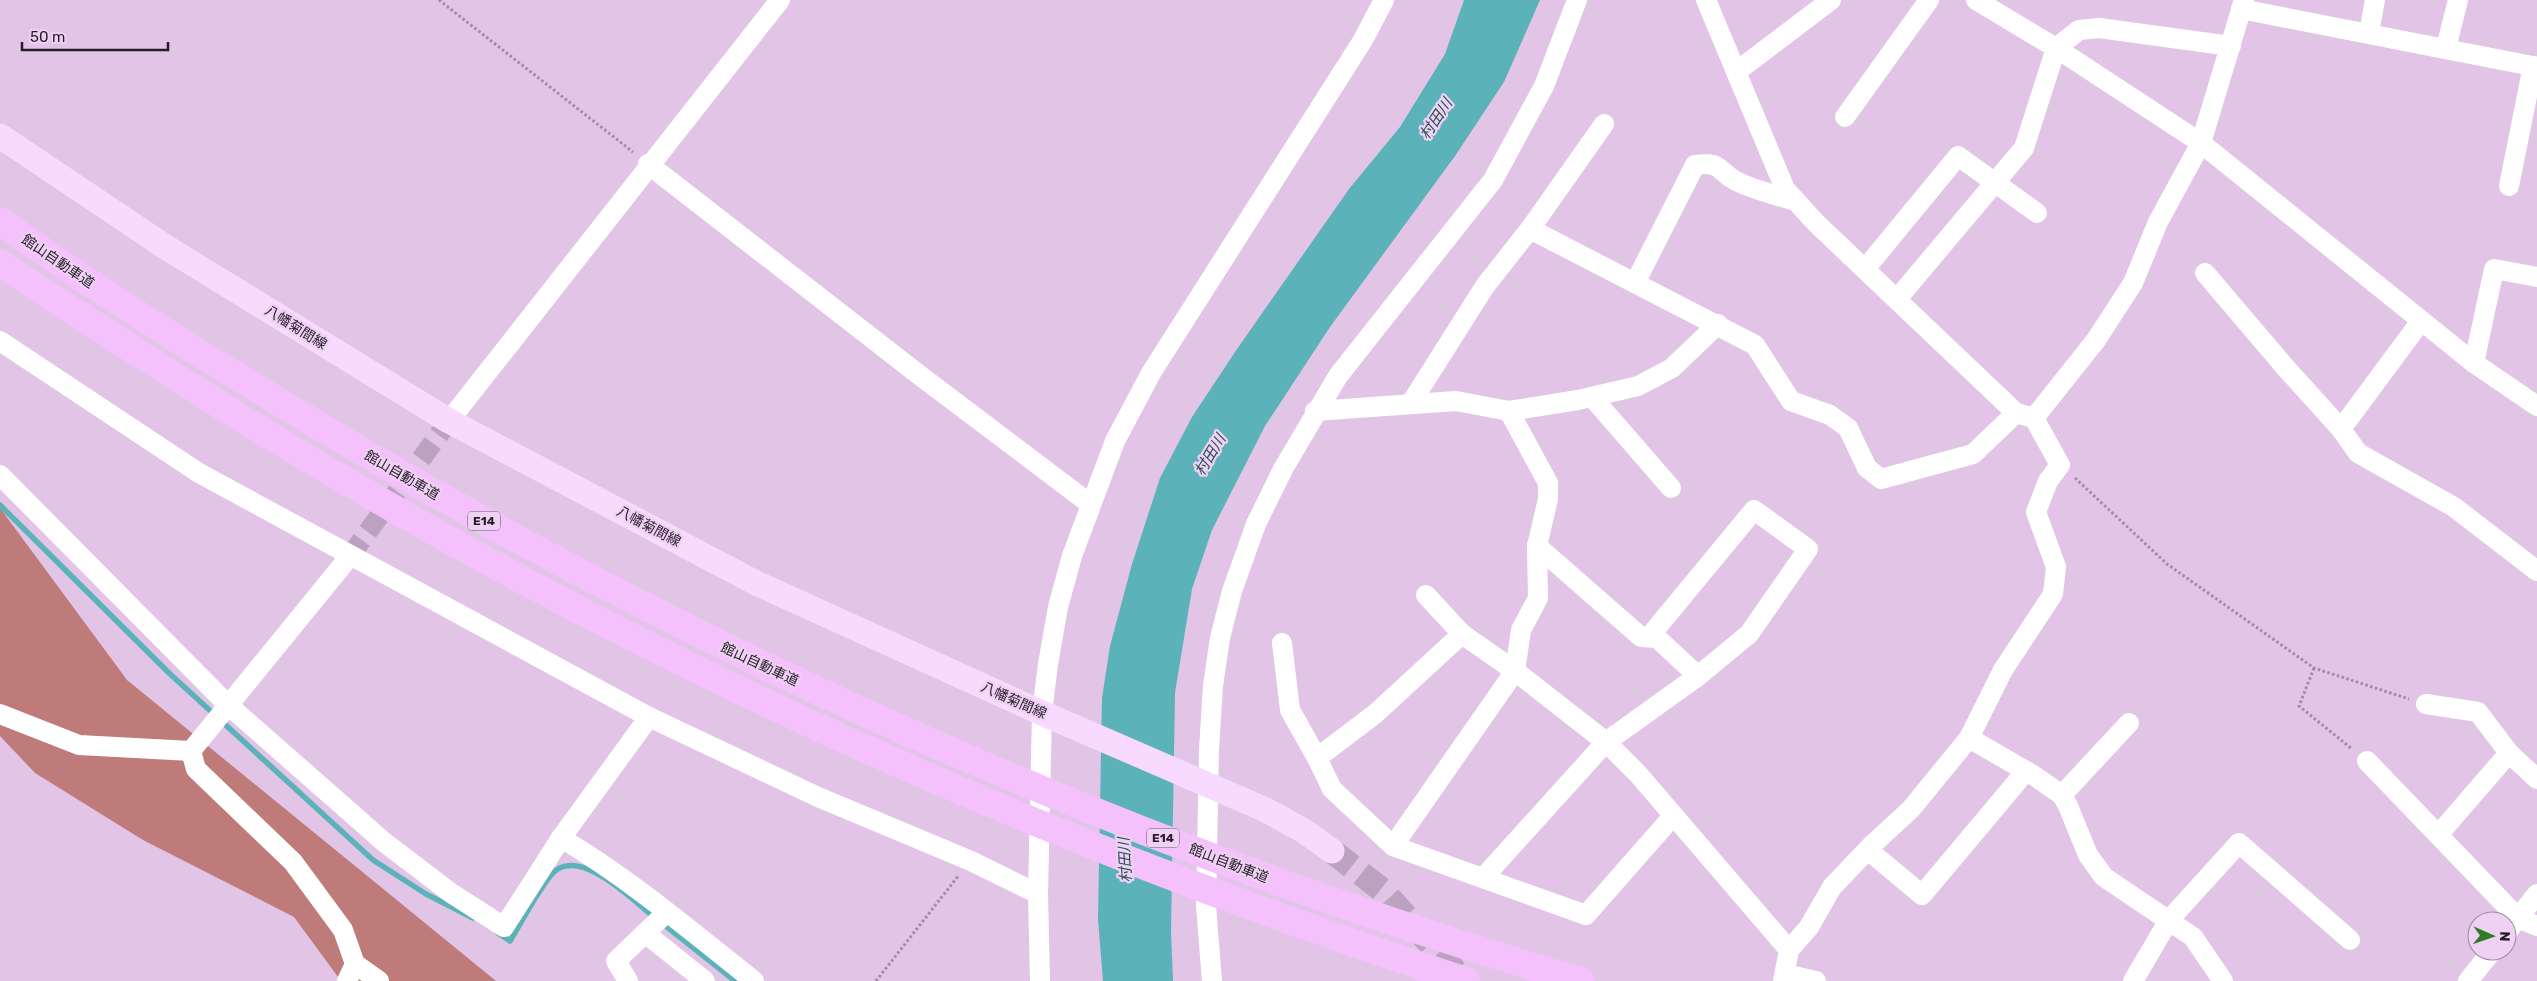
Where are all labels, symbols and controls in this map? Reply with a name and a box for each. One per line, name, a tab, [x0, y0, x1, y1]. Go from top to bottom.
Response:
scale bar	[22, 20, 169, 52]
text: 50 m	[30, 28, 65, 46]
water label: 村田川	[1416, 94, 1457, 143]
street label: 館山自動車道	[18, 231, 97, 292]
street label: 八幡菊間線	[262, 302, 330, 353]
water label: 村田川	[1191, 429, 1230, 479]
street label: 館山自動車道	[361, 447, 442, 504]
street label: 八幡菊間線	[614, 503, 684, 550]
road number: E14	[468, 512, 500, 530]
street label: 館山自動車道	[718, 639, 801, 690]
street label: 八幡菊間線	[978, 678, 1049, 722]
road number: E14	[1147, 828, 1179, 848]
water label: 村田川	[1115, 835, 1135, 883]
street label: 館山自動車道	[1187, 840, 1271, 886]
north arrow	[2467, 911, 2517, 961]
text: N	[2496, 931, 2513, 942]

